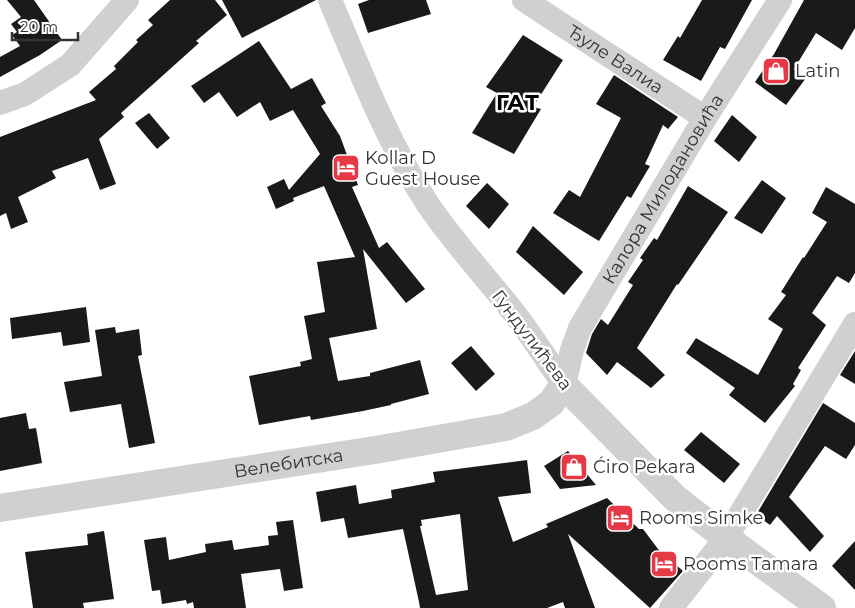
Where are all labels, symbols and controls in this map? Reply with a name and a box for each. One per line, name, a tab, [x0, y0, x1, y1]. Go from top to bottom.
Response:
scale bar	[12, 10, 79, 42]
text: 20 m	[20, 17, 58, 36]
street label: Ђуле Валиа	[563, 20, 667, 99]
shop icon: Latin	[761, 56, 791, 86]
place label: Latin	[795, 60, 841, 82]
district label: ГАТ	[496, 89, 540, 116]
street label: Калора Милодановића	[598, 90, 728, 288]
place label: Kollar D Guest House	[365, 147, 480, 190]
hotel icon: Kollar D Guest House	[331, 153, 361, 183]
street label: Гундулићева	[487, 285, 577, 395]
street label: Велебитска	[232, 444, 345, 483]
shop icon: Ćiro Pekara	[559, 452, 589, 482]
place label: Ćiro Pekara	[593, 456, 696, 478]
hotel icon: Rooms Simke	[605, 503, 635, 533]
place label: Rooms Simke	[639, 507, 764, 529]
hotel icon: Rooms Tamara	[649, 549, 679, 579]
place label: Rooms Tamara	[683, 553, 818, 575]

